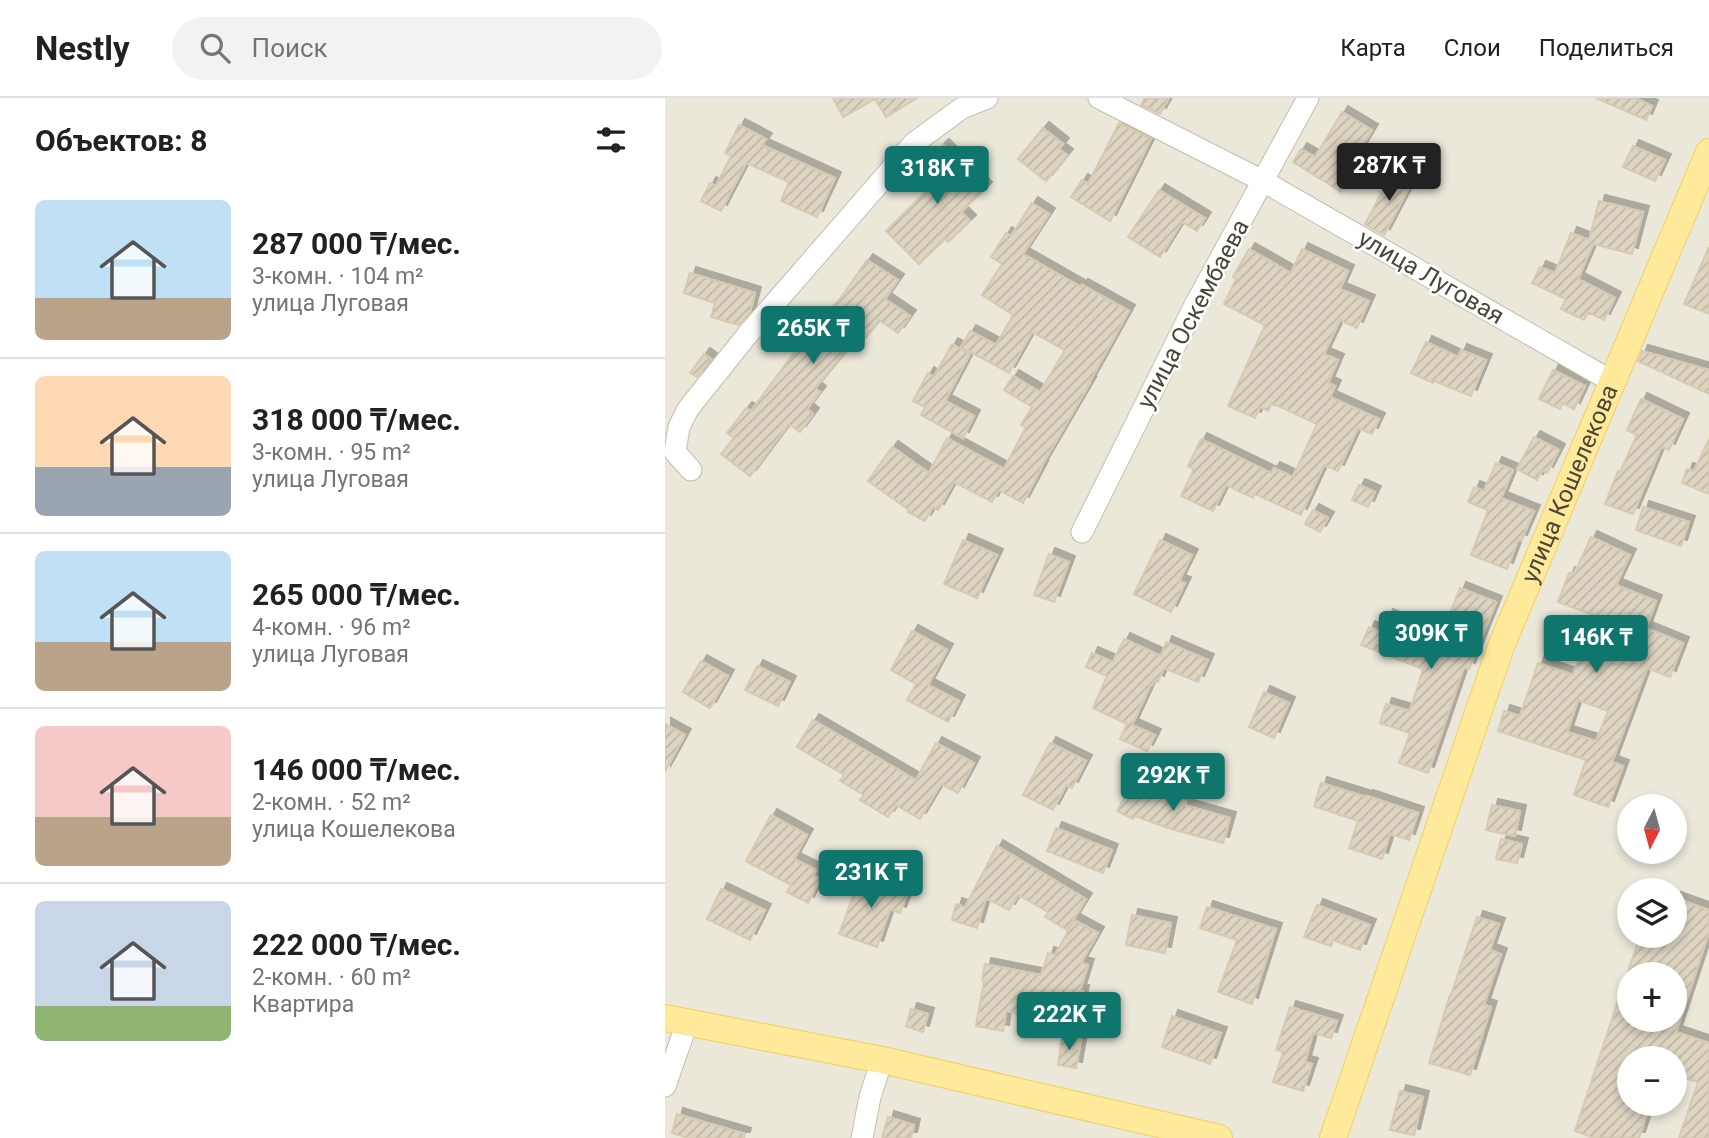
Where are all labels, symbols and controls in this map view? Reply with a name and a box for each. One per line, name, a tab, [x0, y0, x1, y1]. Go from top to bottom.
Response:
search box	[172, 17, 662, 80]
text: Nestly	[35, 29, 130, 68]
icon: search	[196, 29, 234, 67]
text: Поиск	[252, 33, 328, 63]
text: Карта	[1340, 34, 1406, 62]
text: Слои	[1444, 34, 1501, 62]
text: Поделиться	[1539, 34, 1674, 62]
icon: filters	[592, 121, 630, 159]
text: Объектов: 8	[35, 123, 207, 158]
pin: 287K ₸	[1332, 144, 1446, 203]
pin: 318K ₸	[880, 146, 994, 206]
text: 287K ₸	[1353, 152, 1425, 179]
text: 318K ₸	[901, 155, 973, 182]
street label: улица Оскембаева	[1131, 215, 1255, 413]
street label: улица Луговая	[1353, 224, 1509, 330]
text: 287 000 ₸/мес.	[252, 226, 461, 261]
icon: home	[91, 228, 175, 312]
text: 3-комн. · 104 m²	[252, 263, 424, 290]
text: улица Луговая	[252, 290, 409, 317]
pin: 265K ₸	[756, 306, 870, 366]
text: 265K ₸	[777, 315, 849, 342]
street label: улица Кошелекова	[1515, 380, 1624, 587]
text: 318 000 ₸/мес.	[252, 402, 461, 437]
icon: home	[91, 404, 175, 488]
text: 3-комн. · 95 m²	[252, 439, 411, 466]
text: улица Луговая	[252, 466, 409, 493]
text: 265 000 ₸/мес.	[252, 577, 461, 612]
icon: home	[91, 579, 175, 663]
pin: 309K ₸	[1374, 612, 1488, 671]
text: 4-комн. · 96 m²	[252, 614, 411, 641]
pin: 146K ₸	[1539, 616, 1653, 675]
text: 309K ₸	[1395, 620, 1467, 647]
text: 146K ₸	[1560, 624, 1632, 651]
text: улица Луговая	[252, 641, 409, 668]
text: 146 000 ₸/мес.	[252, 752, 461, 787]
icon: home	[91, 754, 175, 838]
pin: 292K ₸	[1116, 754, 1230, 813]
text: 292K ₸	[1137, 762, 1209, 789]
text: 2-комн. · 52 m²	[252, 789, 411, 816]
north arrow	[1617, 794, 1687, 864]
map controls	[1617, 794, 1687, 1116]
text: улица Кошелекова	[252, 816, 456, 843]
pin: 231K ₸	[814, 850, 928, 910]
text: 231K ₸	[835, 859, 907, 886]
button: layers	[1617, 878, 1687, 948]
text: 222 000 ₸/мес.	[252, 927, 461, 962]
icon: home	[91, 929, 175, 1013]
button: +	[1617, 962, 1687, 1032]
text: 2-комн. · 60 m²	[252, 964, 411, 991]
text: Квартира	[252, 991, 354, 1018]
pin: 222K ₸	[1012, 992, 1126, 1052]
text: 222K ₸	[1033, 1001, 1105, 1028]
button: −	[1617, 1046, 1687, 1116]

